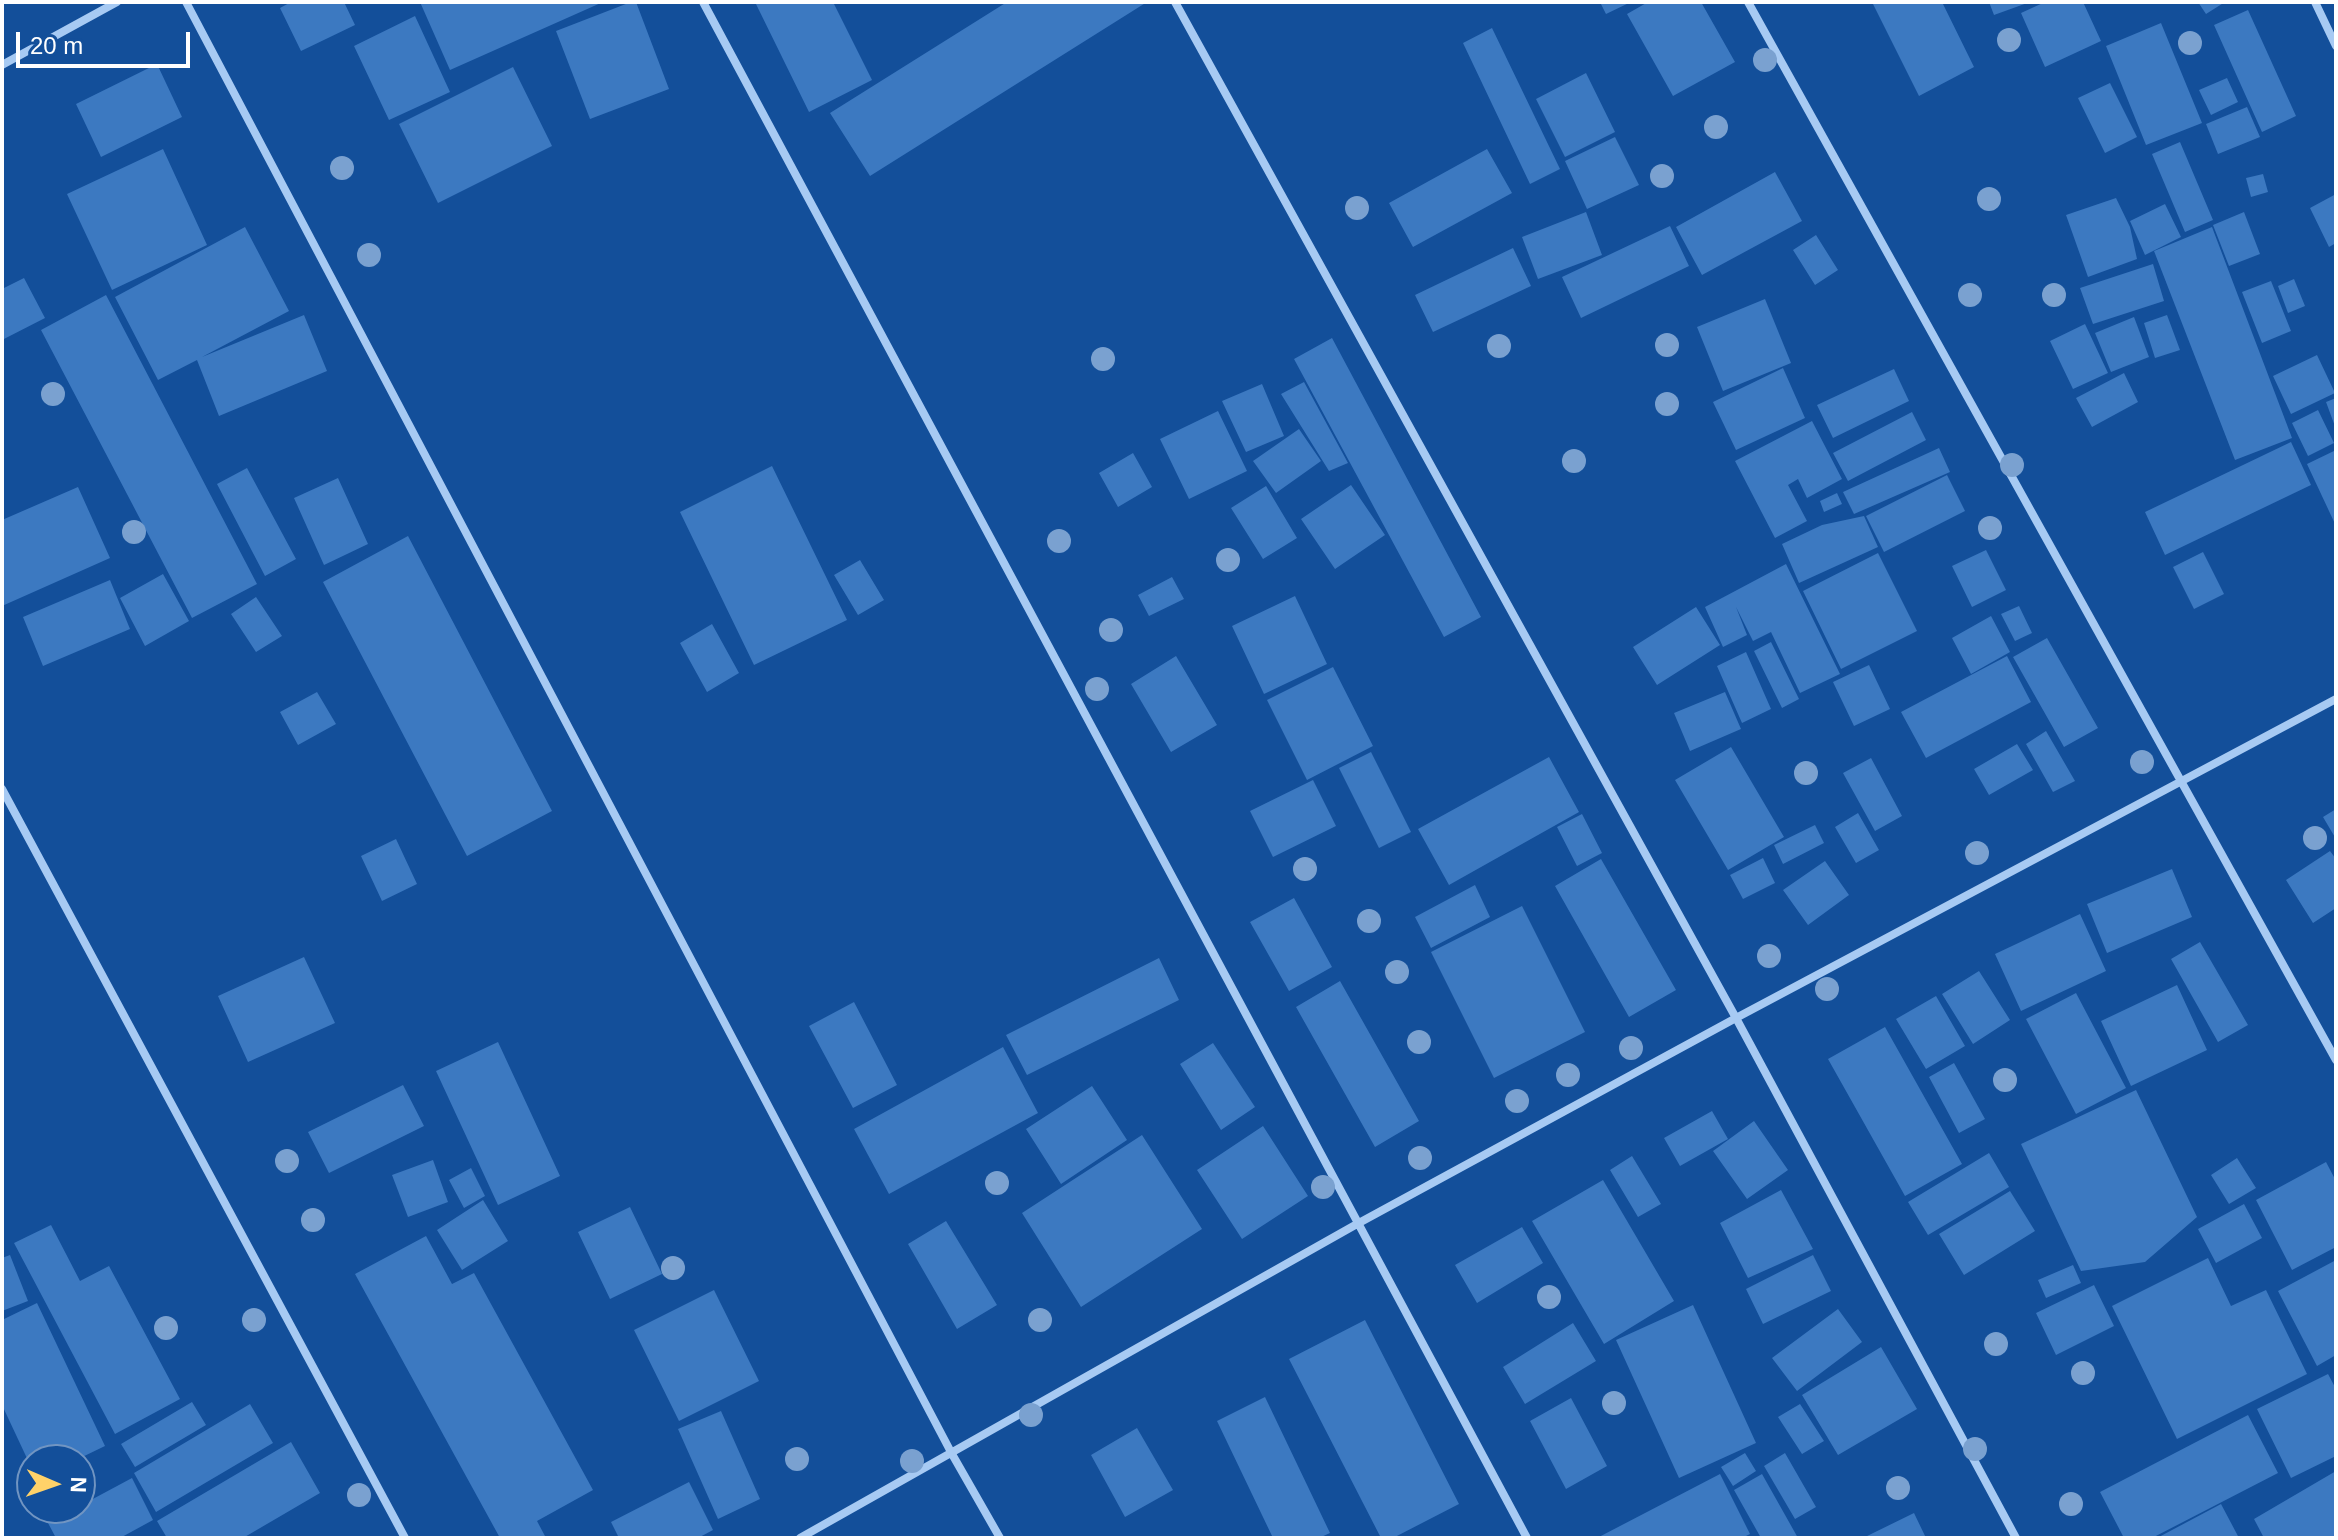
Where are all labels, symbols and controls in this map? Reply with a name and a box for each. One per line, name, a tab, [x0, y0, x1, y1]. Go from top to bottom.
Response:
scale bar	[20, 16, 194, 66]
text: 20 m	[30, 32, 83, 59]
north arrow	[16, 1444, 96, 1524]
text: N	[66, 1476, 91, 1493]

